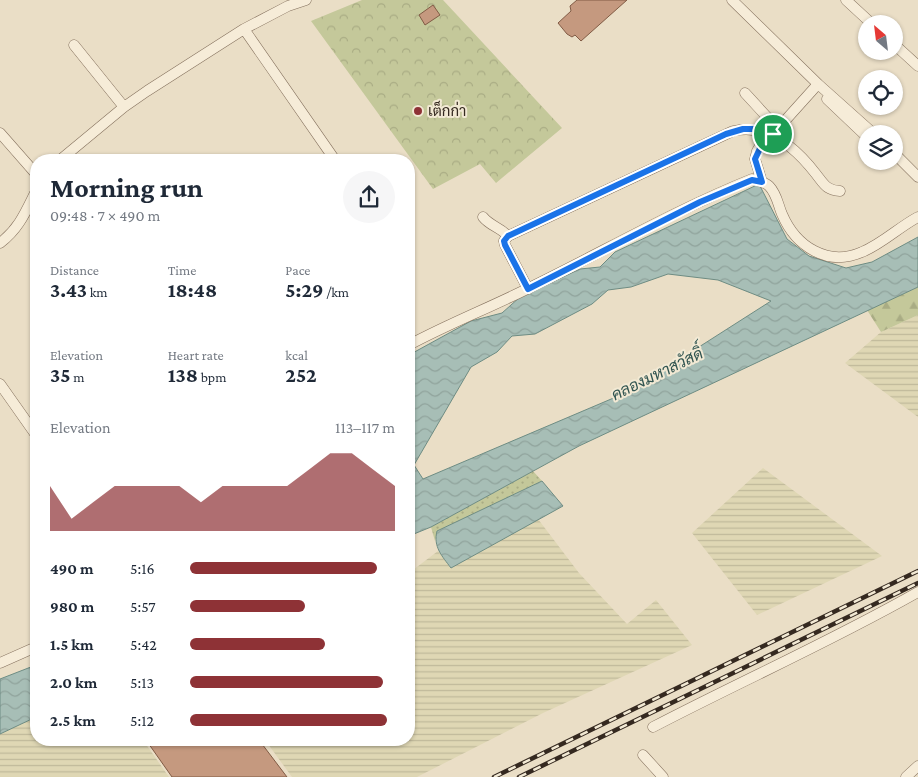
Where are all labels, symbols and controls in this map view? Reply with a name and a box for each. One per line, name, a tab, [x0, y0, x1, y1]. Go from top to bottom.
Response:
north arrow	[858, 15, 902, 60]
map controls	[858, 15, 903, 170]
button: locate	[858, 70, 903, 115]
place label: เต็กก่า	[428, 100, 466, 119]
marker: เต็กก่า	[412, 105, 424, 117]
pin	[752, 113, 794, 155]
icon: arrive	[759, 120, 787, 148]
button: layers	[858, 125, 903, 170]
button: share	[343, 171, 395, 223]
text: Morning run	[50, 172, 203, 203]
text: 09:48 · 7 × 490 m	[50, 207, 160, 224]
text: Distance	[50, 262, 99, 278]
text: Time	[168, 262, 196, 278]
text: Pace	[285, 262, 311, 278]
text: 3.43	[50, 278, 87, 302]
text: 18:48	[168, 278, 217, 302]
text: 5:29	[285, 278, 324, 302]
text: km	[87, 284, 108, 300]
text: /km	[324, 284, 349, 300]
water label: คลองมหาสวัสดิ์	[606, 338, 708, 403]
text: Elevation	[50, 347, 103, 363]
text: Heart rate	[168, 347, 224, 363]
text: kcal	[285, 347, 308, 363]
text: 35	[50, 363, 71, 387]
text: 138	[168, 363, 198, 387]
text: 252	[285, 363, 317, 387]
text: m	[71, 369, 84, 385]
text: bpm	[198, 369, 226, 385]
text: Elevation	[50, 419, 111, 436]
text: 113–117 m	[335, 419, 395, 436]
text: 490 m	[50, 560, 94, 577]
text: 5:16	[130, 560, 155, 577]
text: 980 m	[50, 598, 94, 615]
text: 5:57	[130, 598, 156, 615]
text: 1.5 km	[50, 636, 94, 653]
text: 5:42	[130, 636, 157, 653]
text: 2.0 km	[50, 674, 97, 691]
text: 5:13	[130, 674, 154, 691]
text: 2.5 km	[50, 712, 96, 729]
text: 5:12	[130, 712, 154, 729]

